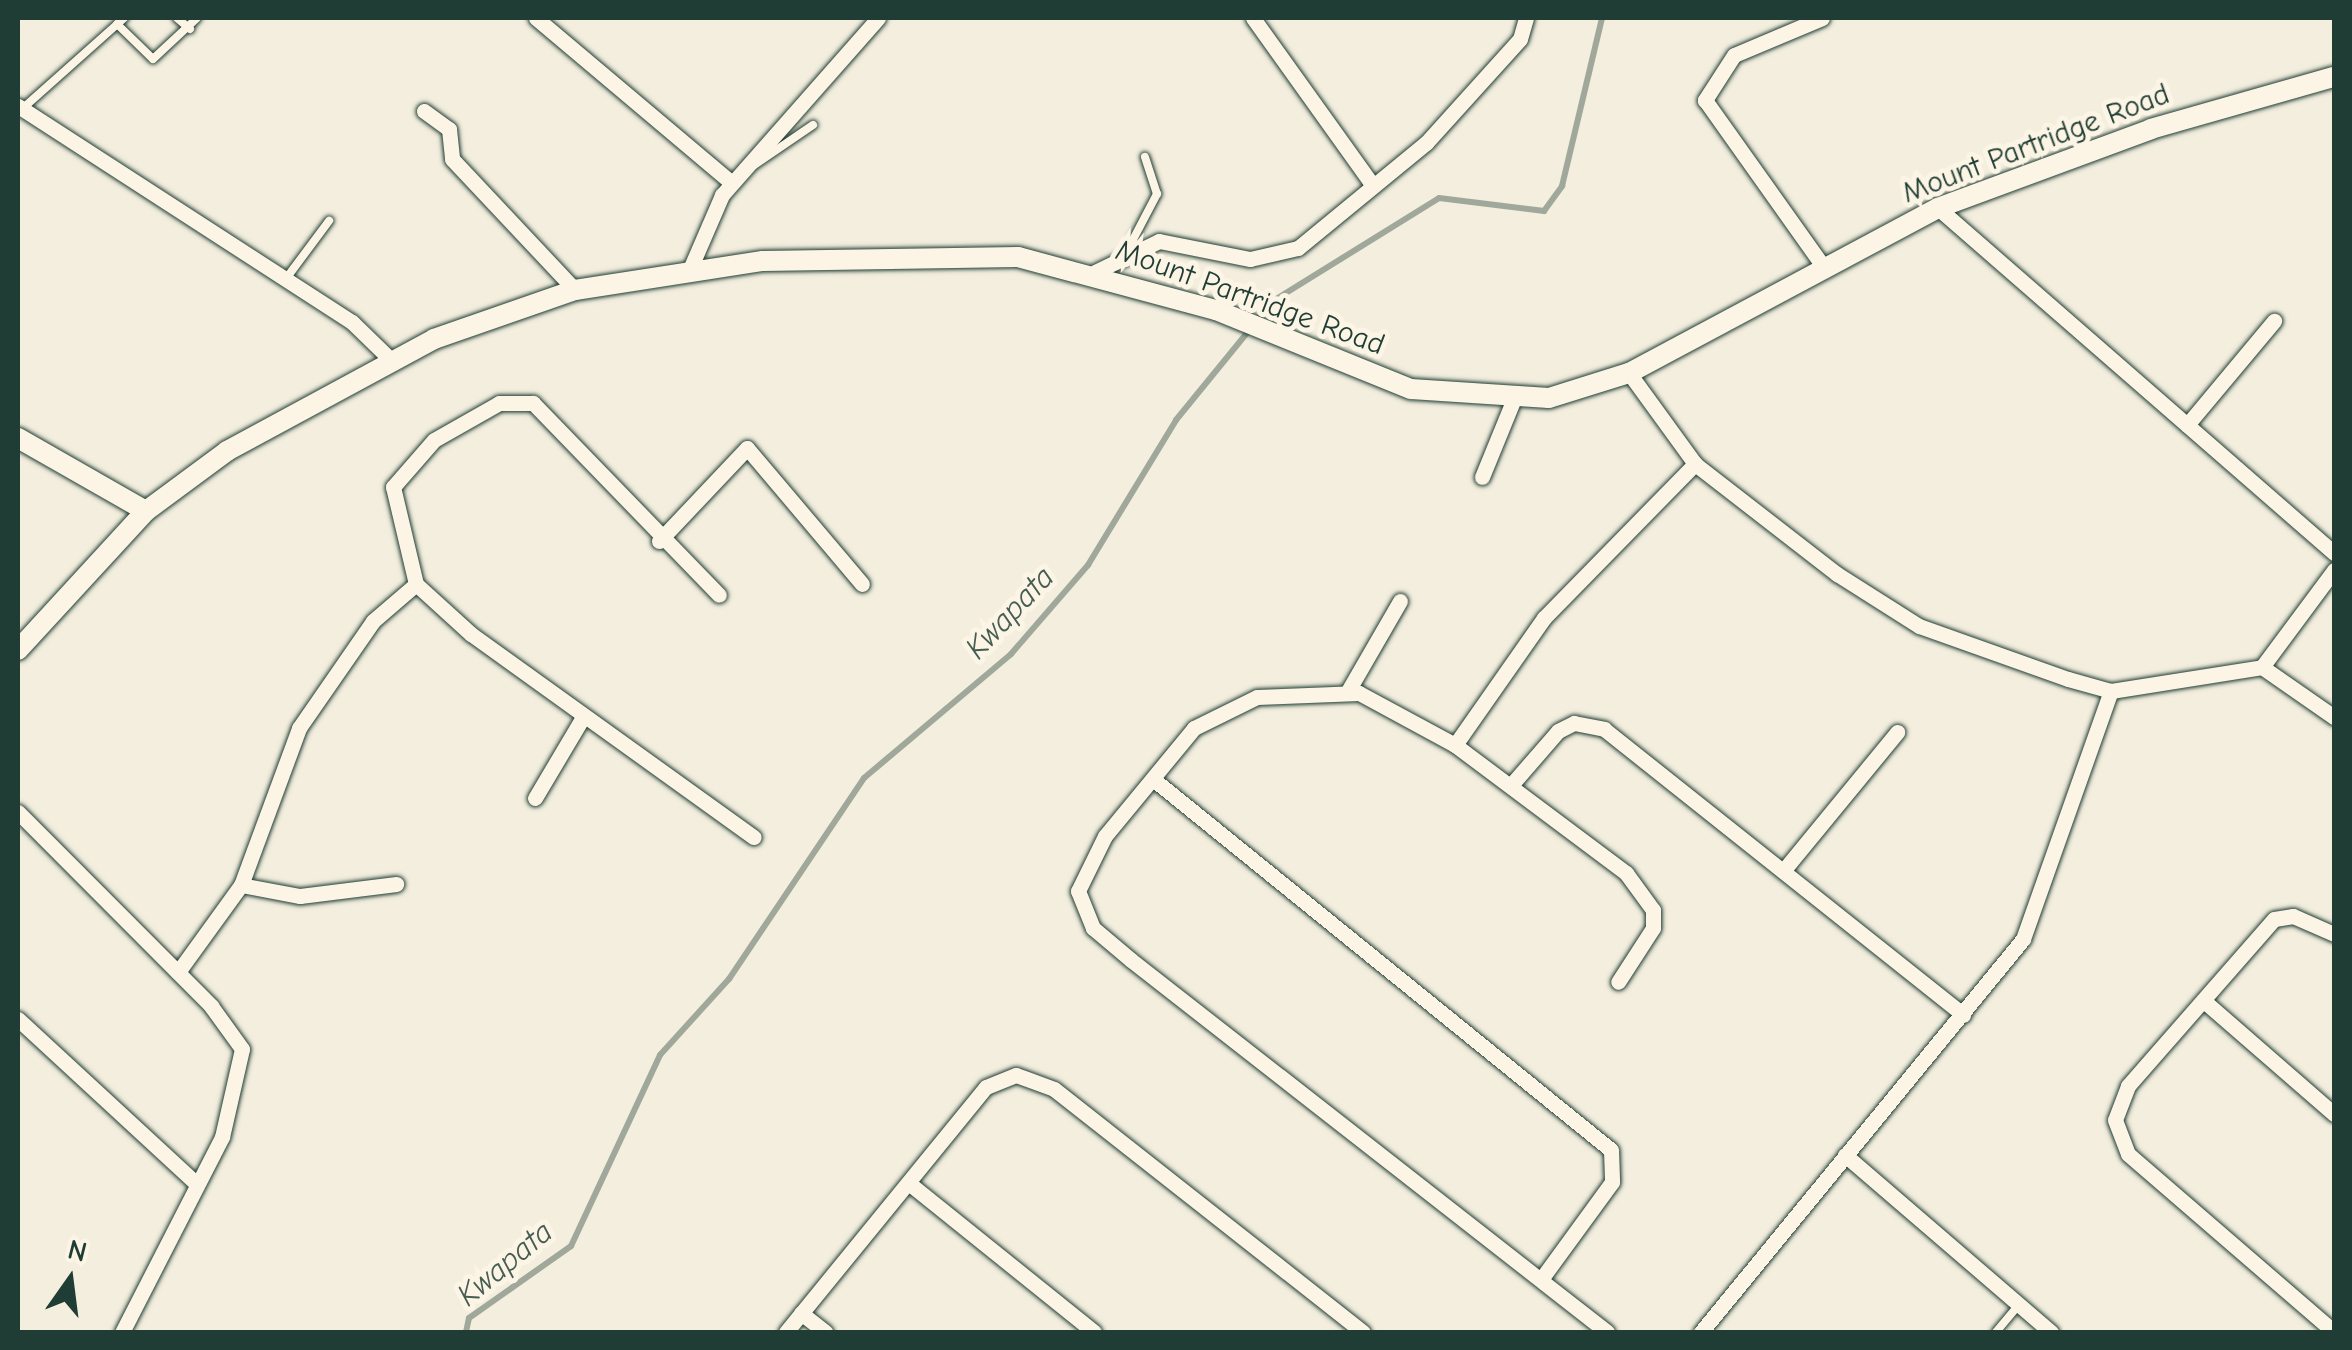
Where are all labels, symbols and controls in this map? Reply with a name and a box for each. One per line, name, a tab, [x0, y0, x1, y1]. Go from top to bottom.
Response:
street label: Mount Partridge Road	[1897, 76, 2175, 212]
street label: Mount Partridge Road	[1111, 233, 1389, 363]
water label: Kwapata	[958, 559, 1062, 667]
water label: Kwapata	[450, 1213, 560, 1315]
north arrow	[20, 1230, 120, 1330]
text: N	[65, 1233, 90, 1269]

